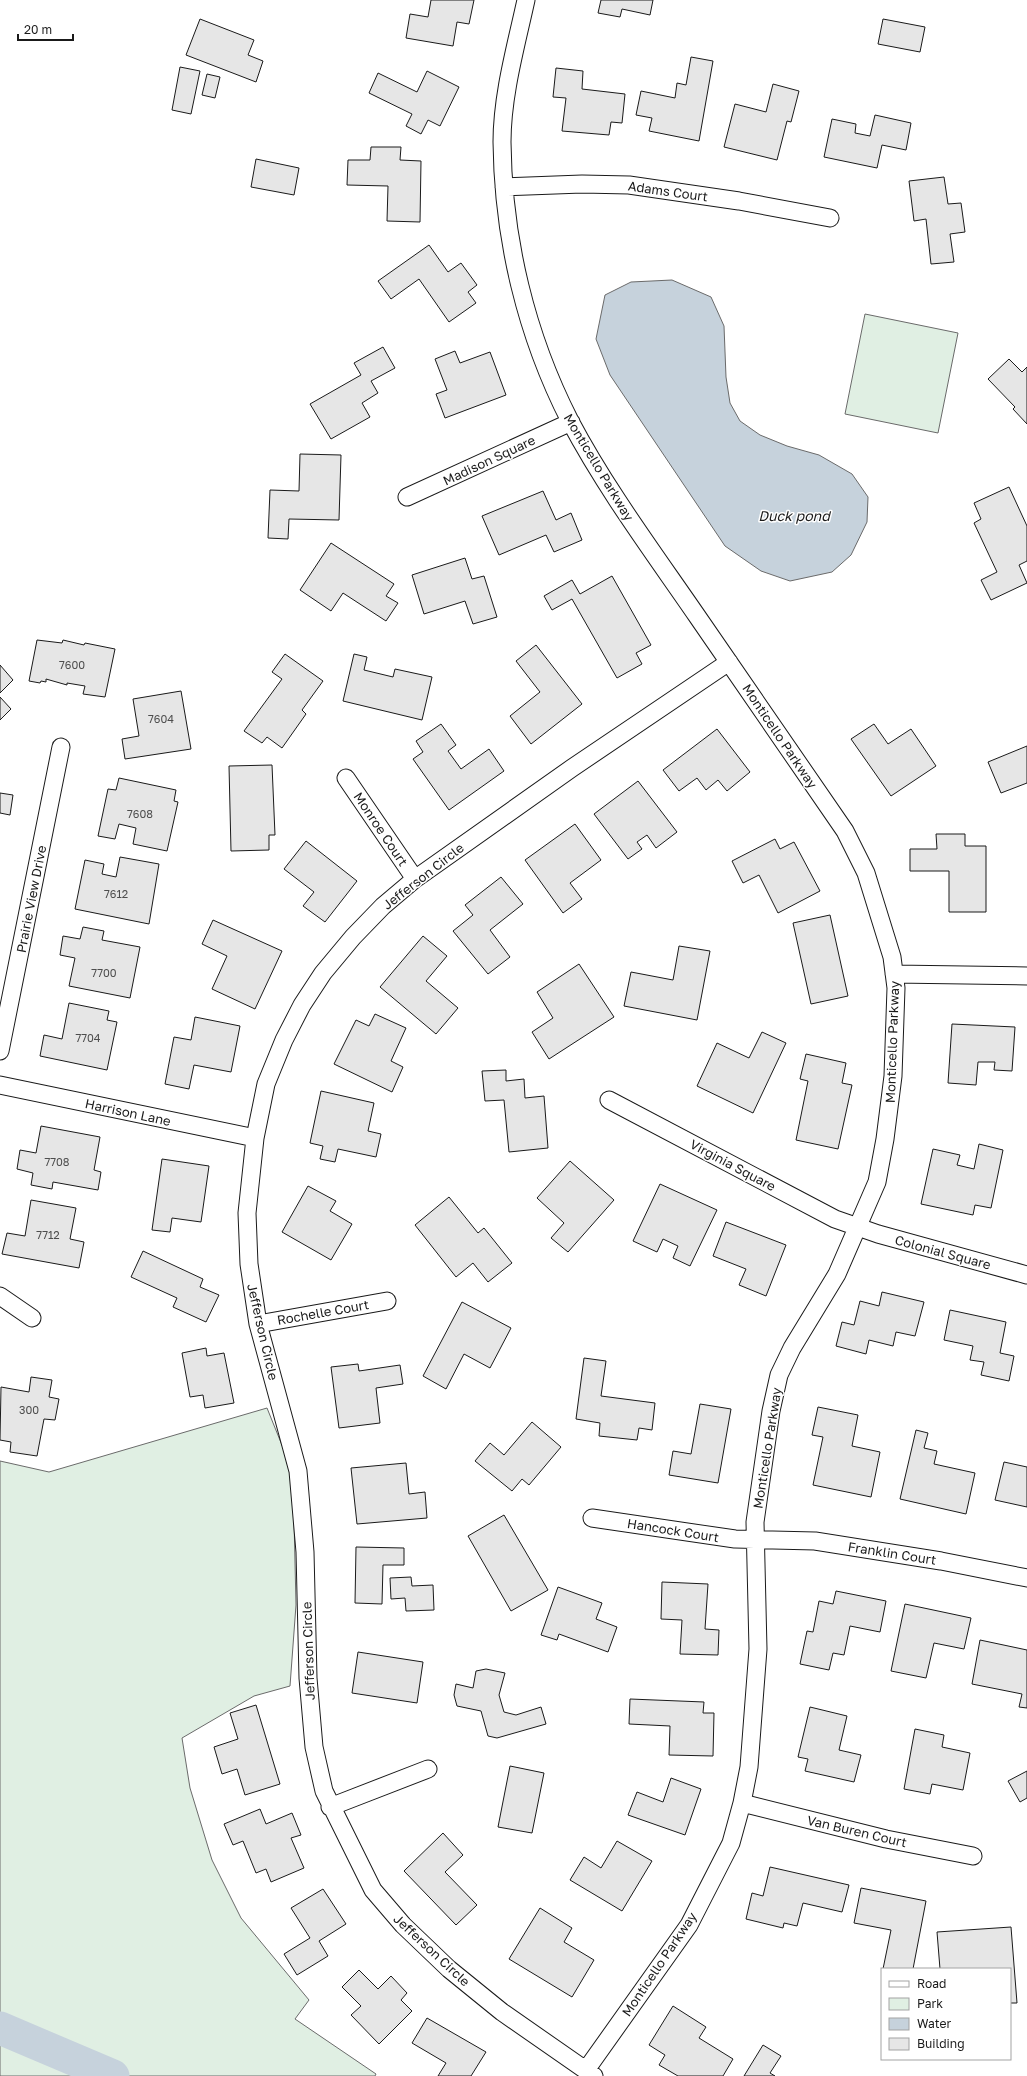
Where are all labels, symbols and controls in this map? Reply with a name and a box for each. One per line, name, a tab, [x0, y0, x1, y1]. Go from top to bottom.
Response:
scale bar	[18, 16, 73, 42]
text: 20 m	[24, 22, 52, 37]
street label: Adams Court	[627, 177, 709, 205]
street label: Monticello Parkway	[561, 410, 638, 524]
street label: Madison Square	[440, 432, 538, 488]
water label: Duck pond	[758, 507, 831, 524]
house number: 7600	[59, 658, 85, 671]
street label: Monticello Parkway	[739, 681, 821, 792]
house number: 7604	[148, 712, 174, 725]
street label: Monroe Court	[350, 789, 412, 869]
house number: 7608	[127, 807, 153, 820]
street label: Jefferson Circle	[379, 839, 467, 913]
street label: Prairie View Drive	[13, 844, 49, 954]
house number: 7612	[104, 887, 128, 900]
house number: 7700	[91, 966, 117, 979]
street label: Monticello Parkway	[882, 980, 902, 1103]
house number: 7704	[75, 1031, 101, 1044]
street label: Harrison Lane	[84, 1095, 172, 1129]
street label: Virginia Square	[687, 1136, 779, 1194]
house number: 7708	[44, 1155, 70, 1168]
house number: 7712	[36, 1228, 60, 1241]
street label: Colonial Square	[893, 1231, 993, 1273]
street label: Jefferson Circle	[244, 1282, 282, 1382]
street label: Rochelle Court	[276, 1296, 370, 1328]
street label: Monticello Parkway	[750, 1386, 785, 1510]
house number: 300	[19, 1403, 39, 1416]
street label: Hancock Court	[626, 1515, 720, 1545]
street label: Franklin Court	[847, 1538, 937, 1568]
street label: Jefferson Circle	[298, 1601, 318, 1701]
street label: Van Buren Court	[806, 1812, 908, 1850]
street label: Monticello Parkway	[618, 1908, 700, 2019]
street label: Jefferson Circle	[390, 1911, 474, 1989]
legend	[881, 1968, 1011, 2060]
text: Road	[917, 1976, 946, 1991]
text: Park	[917, 1996, 943, 2011]
text: Water	[917, 2016, 951, 2031]
text: Building	[917, 2036, 965, 2051]

